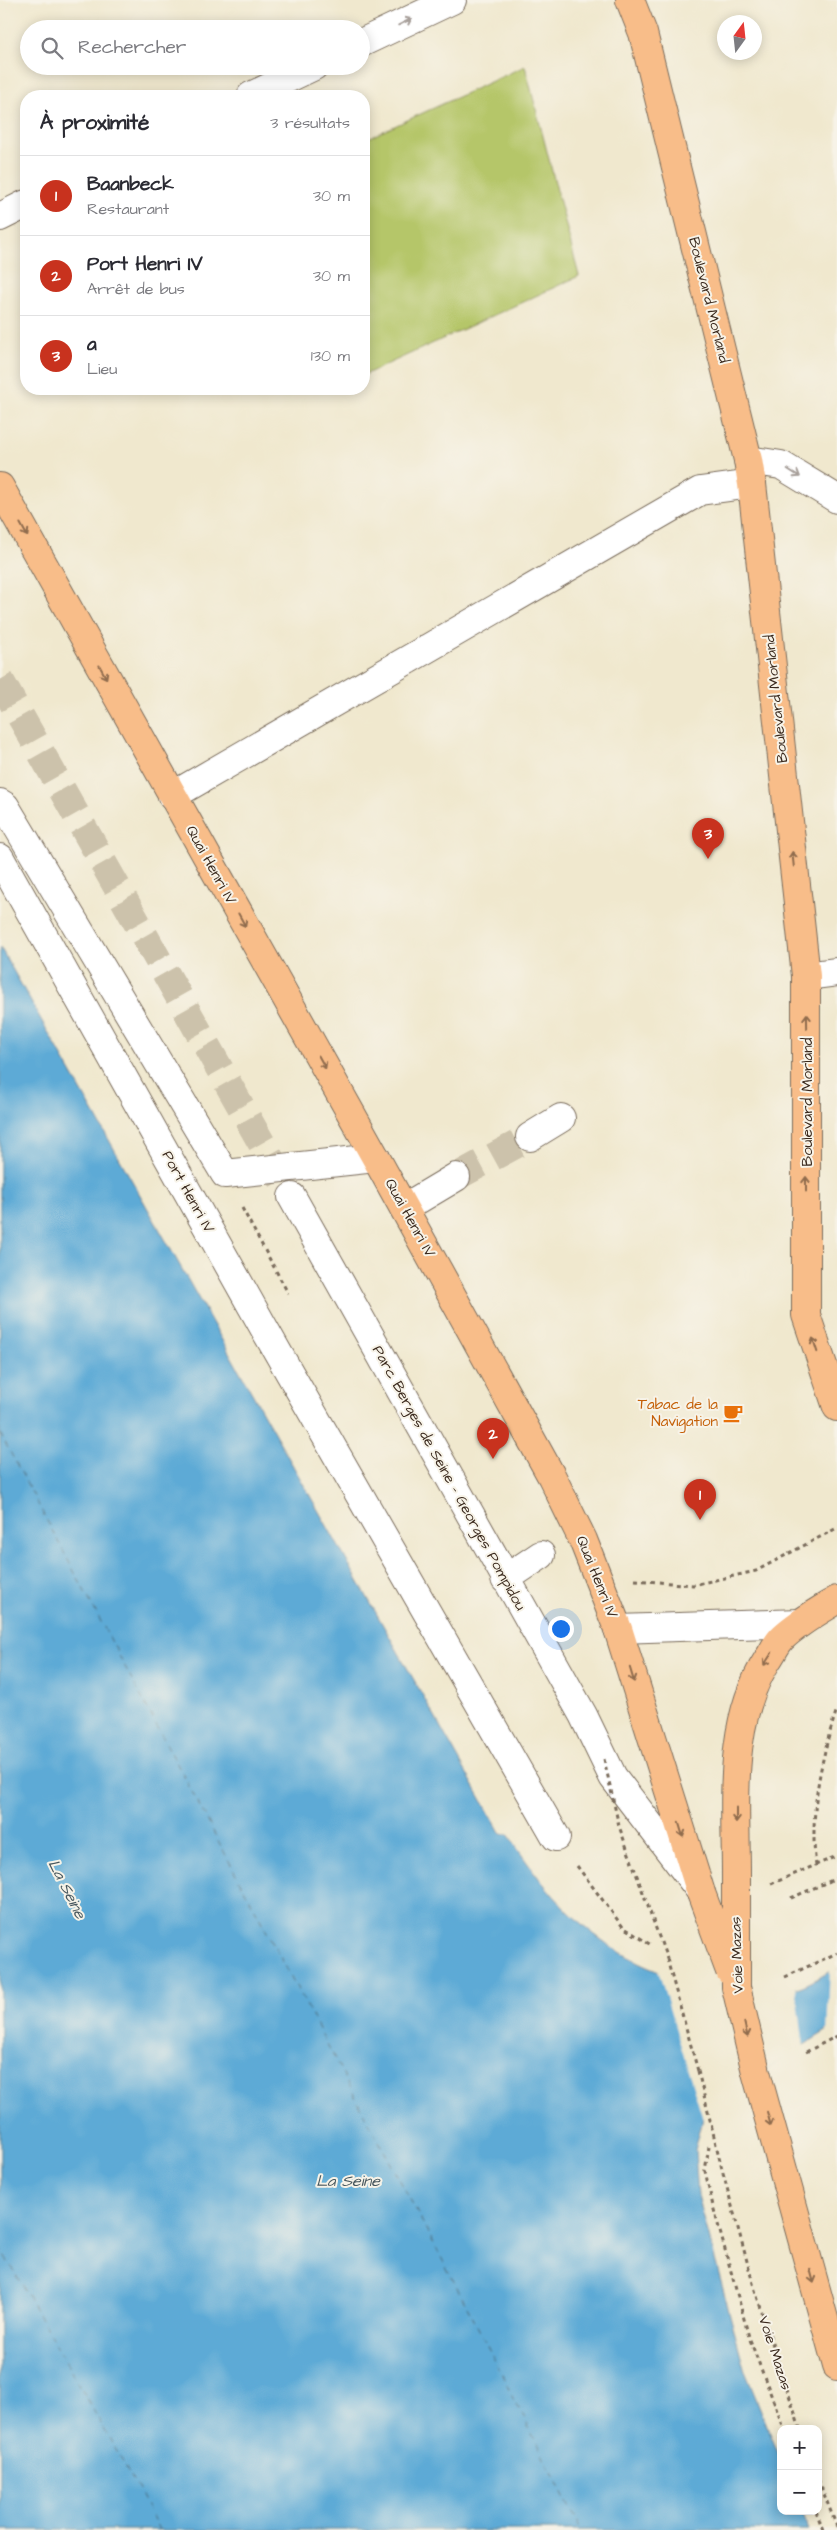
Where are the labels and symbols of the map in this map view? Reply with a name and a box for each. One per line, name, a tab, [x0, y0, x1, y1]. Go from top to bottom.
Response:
north arrow	[717, 15, 762, 60]
one-way arrow	[397, 17, 412, 27]
street label: Boulevard Morland	[683, 235, 735, 365]
one-way arrow	[787, 468, 801, 478]
one-way arrow	[19, 522, 29, 536]
street label: Boulevard Morland	[759, 634, 793, 764]
one-way arrow	[98, 664, 108, 679]
pin: 3	[692, 818, 724, 859]
street label: Quai Henri IV	[181, 822, 242, 909]
one-way arrow	[788, 852, 798, 868]
one-way arrow	[238, 913, 248, 927]
one-way arrow	[802, 1013, 812, 1030]
street label: Boulevard Morland	[797, 1037, 818, 1166]
one-way arrow	[317, 1054, 327, 1069]
street label: Port Henri IV	[157, 1147, 220, 1238]
street label: Quai Henri IV	[380, 1175, 441, 1262]
one-way arrow	[802, 1176, 811, 1192]
one-way arrow	[810, 1337, 820, 1353]
street label: Parc Berges de Seine - Georges Pompidou	[366, 1342, 531, 1615]
place label: Tabac de la Navigation	[638, 1394, 718, 1433]
cafe icon: Tabac de la Navigation	[722, 1402, 744, 1424]
pin: 2	[477, 1418, 509, 1459]
pin: 1	[684, 1479, 716, 1520]
street label: Quai Henri IV	[571, 1533, 623, 1622]
your location	[548, 1616, 574, 1642]
one-way arrow	[763, 1651, 773, 1665]
one-way arrow	[628, 1667, 638, 1683]
one-way arrow	[731, 1806, 741, 1823]
one-way arrow	[677, 1822, 687, 1838]
water label: La Seine	[43, 1856, 92, 1924]
street label: Voie Mazas	[725, 1916, 749, 1994]
one-way arrow	[742, 2021, 751, 2037]
one-way arrow	[764, 2111, 774, 2127]
water label: La Seine	[316, 2170, 381, 2192]
one-way arrow	[808, 2267, 817, 2283]
street label: Voie Mazas	[753, 2313, 797, 2393]

